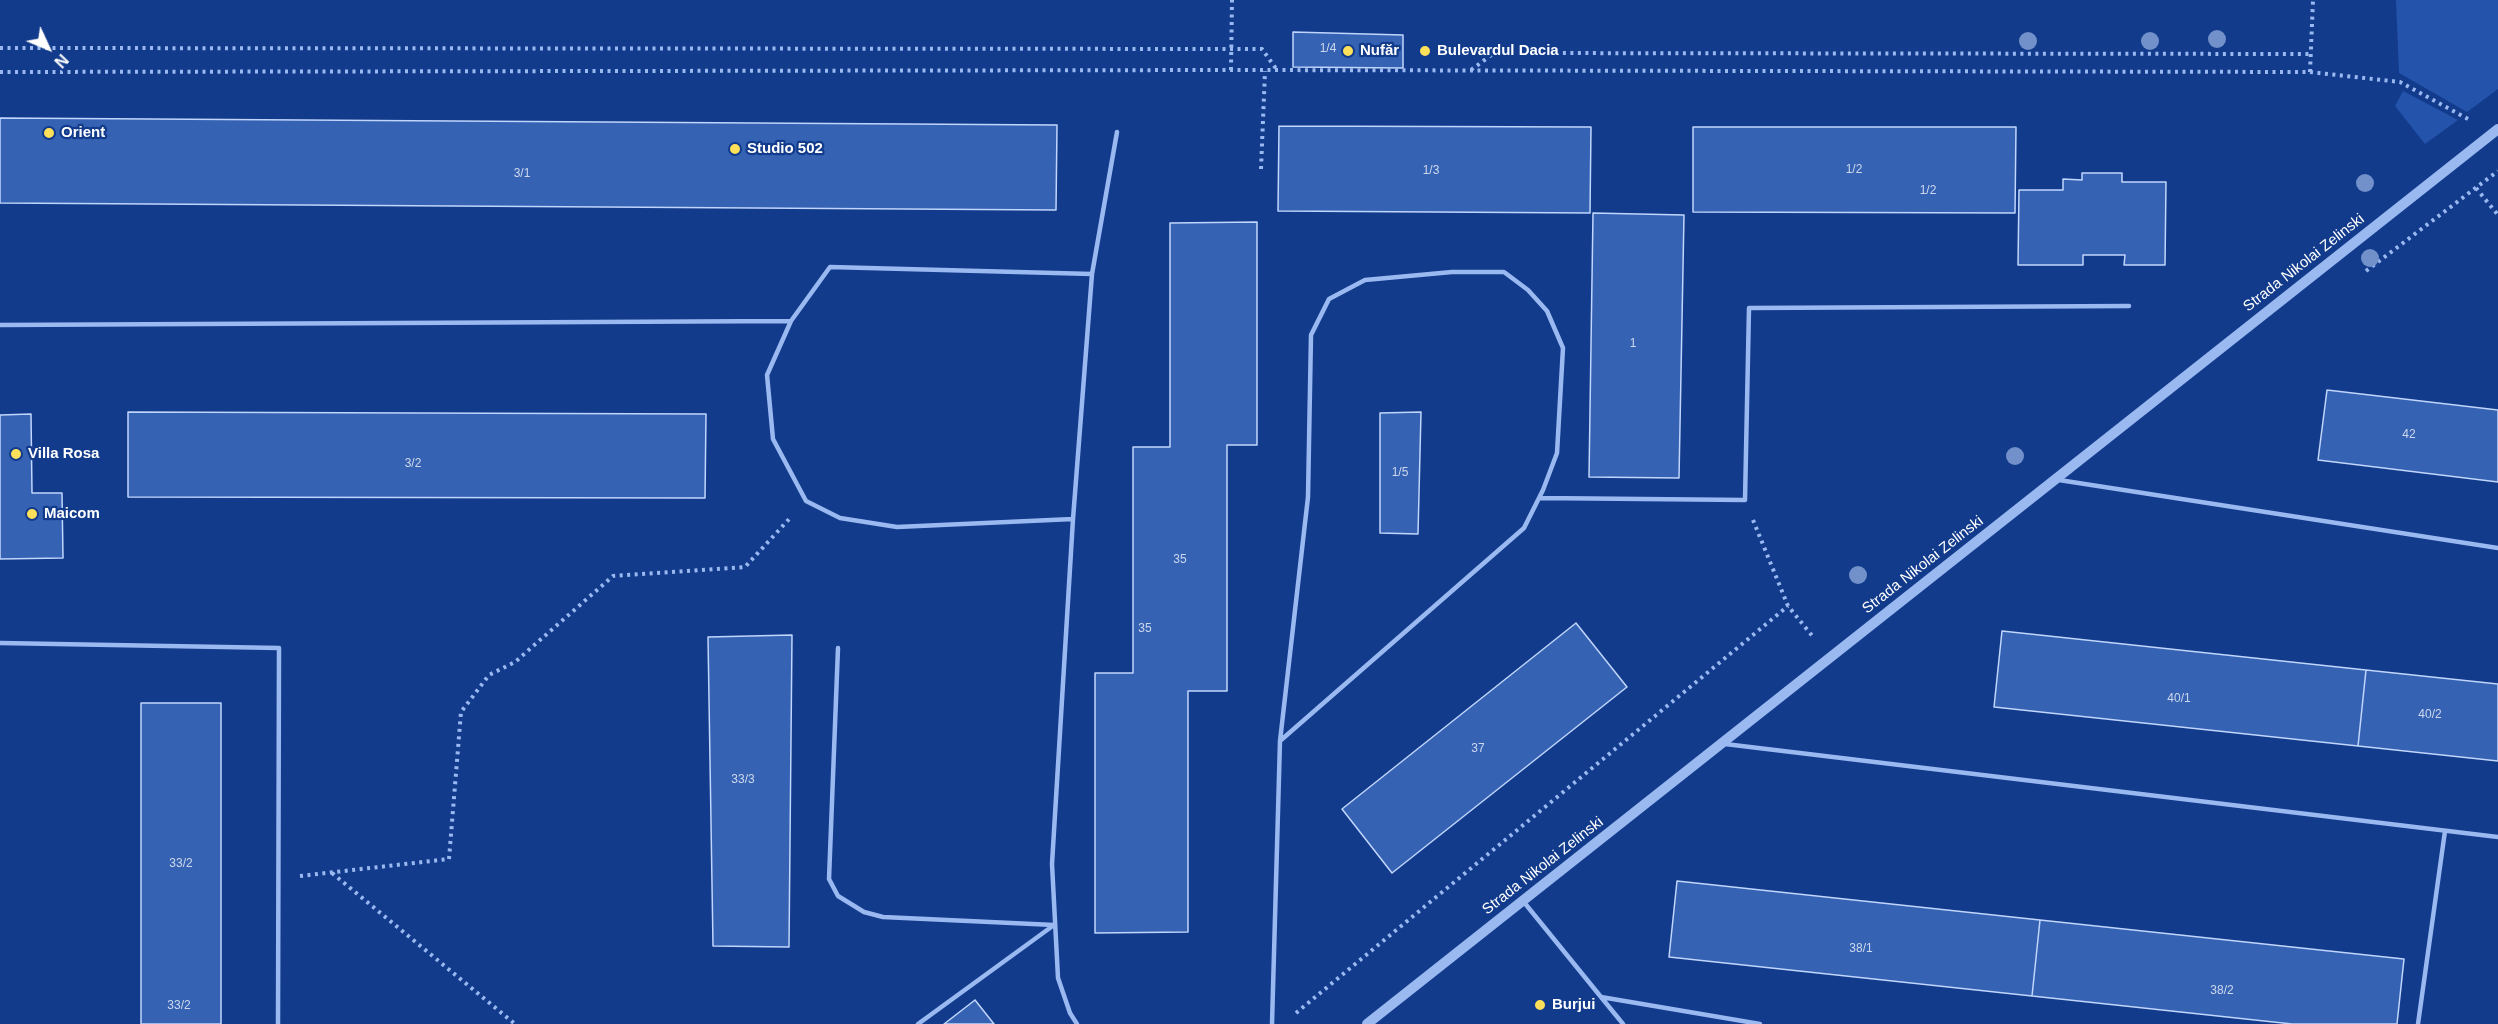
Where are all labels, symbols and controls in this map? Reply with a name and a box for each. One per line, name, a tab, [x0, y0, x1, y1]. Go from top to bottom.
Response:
north arrow	[18, 18, 78, 78]
house number: 1/4	[1320, 42, 1336, 56]
place label: Nufăr	[1360, 42, 1399, 60]
place label: Bulevardul Dacia	[1437, 42, 1559, 60]
marker: Nufăr	[1341, 44, 1355, 58]
marker: Bulevardul Dacia	[1418, 44, 1432, 58]
text: N	[51, 51, 71, 71]
place label: Orient	[61, 124, 105, 142]
marker: Orient	[42, 126, 56, 140]
place label: Studio 502	[747, 140, 823, 158]
marker: Studio 502	[728, 142, 742, 156]
house number: 1/2	[1846, 163, 1862, 177]
house number: 1/3	[1423, 164, 1439, 178]
house number: 3/1	[514, 167, 530, 181]
house number: 1/2	[1920, 184, 1936, 198]
street label: Strada Nikolai Zelinski	[2240, 210, 2368, 316]
house number: 1	[1630, 337, 1636, 351]
house number: 42	[2402, 428, 2416, 442]
place label: Villa Rosa	[28, 445, 99, 463]
marker: Villa Rosa	[9, 447, 23, 461]
house number: 3/2	[405, 457, 421, 471]
house number: 1/5	[1392, 466, 1408, 480]
place label: Maicom	[44, 505, 100, 523]
marker: Maicom	[25, 507, 39, 521]
street label: Strada Nikolai Zelinski	[1859, 512, 1987, 618]
house number: 35	[1173, 553, 1187, 567]
house number: 35	[1138, 622, 1152, 636]
house number: 40/1	[2167, 692, 2191, 706]
house number: 40/2	[2418, 708, 2442, 722]
house number: 37	[1471, 742, 1485, 756]
house number: 33/3	[731, 773, 755, 787]
street label: Strada Nikolai Zelinski	[1479, 813, 1607, 919]
house number: 33/2	[169, 857, 193, 871]
house number: 38/1	[1849, 942, 1873, 956]
house number: 38/2	[2210, 984, 2234, 998]
place label: Burjui	[1552, 996, 1595, 1014]
marker: Burjui	[1533, 998, 1547, 1012]
house number: 33/2	[167, 999, 191, 1013]

